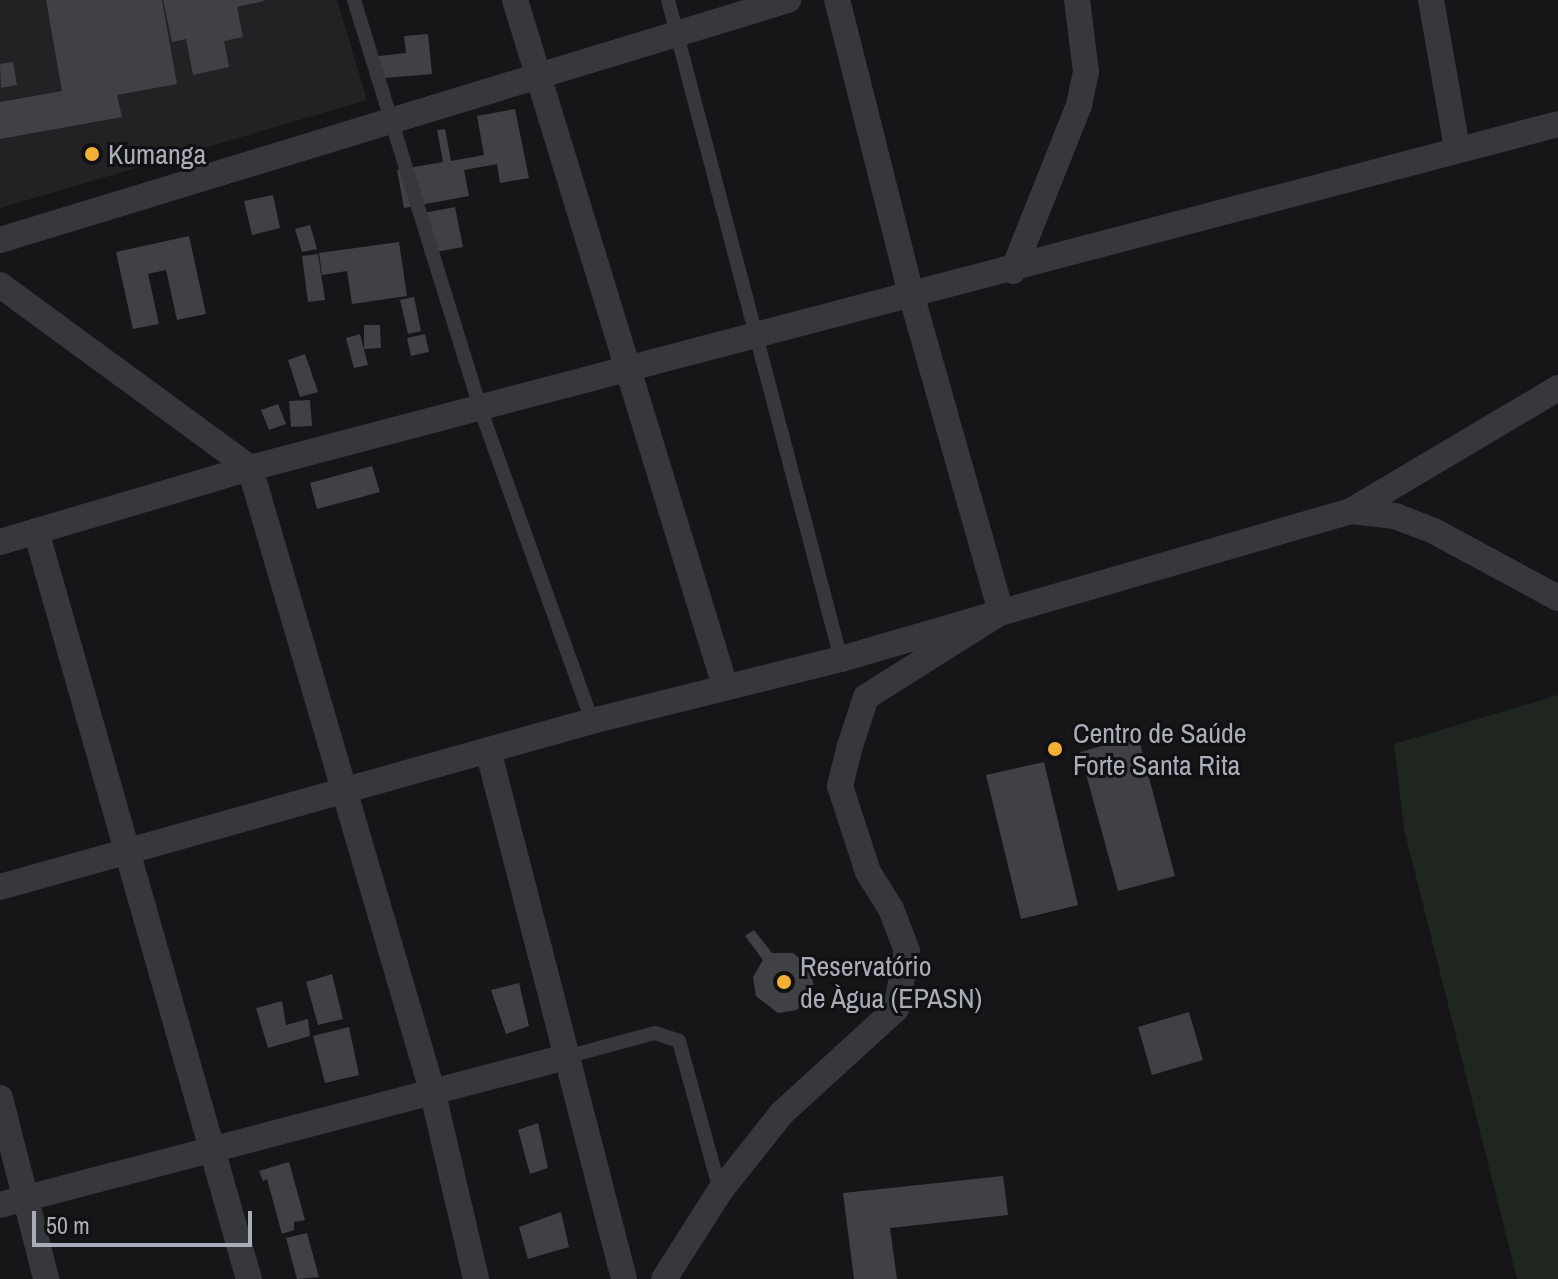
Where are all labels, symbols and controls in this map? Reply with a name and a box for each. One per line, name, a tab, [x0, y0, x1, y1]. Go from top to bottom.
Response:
place label: Kumanga	[108, 137, 206, 171]
marker: Kumanga	[83, 145, 101, 163]
place label: Centro de Saúde Forte Santa Rita	[1073, 716, 1247, 782]
marker: Centro de Saúde Forte Santa Rita	[1044, 738, 1066, 760]
place label: Reservatório de Àgua (EPASN)	[800, 949, 983, 1015]
marker: Reservatório de Àgua (EPASN)	[775, 973, 793, 991]
scale bar	[36, 1195, 256, 1245]
text: 50 m	[46, 1209, 90, 1241]

